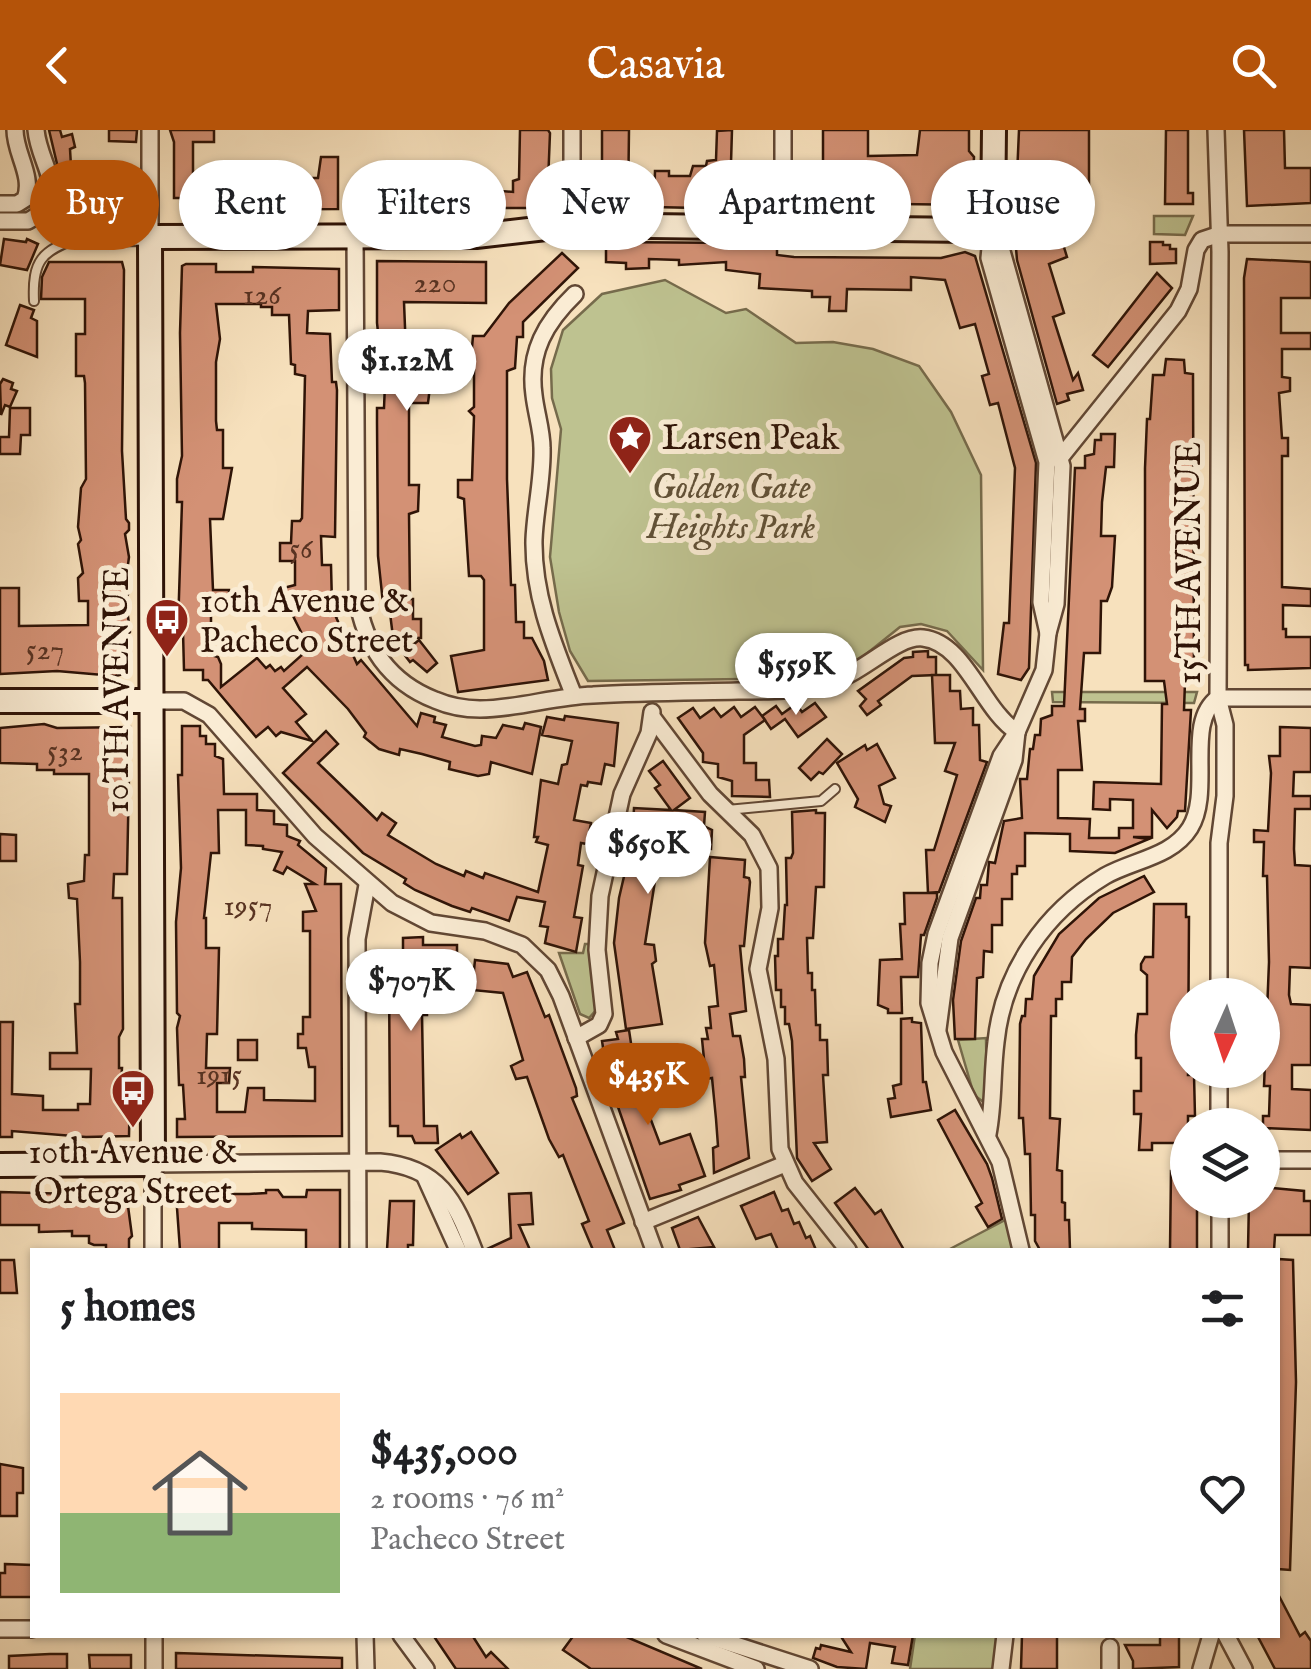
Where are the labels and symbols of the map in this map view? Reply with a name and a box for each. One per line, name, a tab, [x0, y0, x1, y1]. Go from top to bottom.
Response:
house number: 220	[414, 265, 456, 303]
house number: 126	[243, 277, 282, 315]
pin: $1.12M	[326, 329, 488, 414]
place icon: Larsen Peak	[607, 414, 653, 475]
place label: Larsen Peak	[662, 417, 839, 462]
street label: 15TH AVENUE	[1168, 442, 1213, 684]
park label: Golden Gate Heights Park	[646, 466, 815, 551]
house number: 56	[289, 531, 314, 569]
street label: 10TH AVENUE	[96, 567, 141, 813]
place label: 10th Avenue & Pacheco Street	[200, 580, 413, 665]
bus stop icon: 10th Avenue & Pacheco Street	[144, 597, 190, 658]
house number: 527	[26, 632, 64, 670]
pin: $559K	[726, 633, 866, 718]
house number: 532	[47, 733, 83, 771]
pin: $650K	[578, 812, 718, 897]
house number: 1957	[223, 888, 273, 926]
pin: $707K	[341, 949, 481, 1034]
north arrow	[1170, 978, 1280, 1088]
pin: $435K	[578, 1043, 718, 1128]
house number: 1915	[196, 1057, 242, 1095]
bus stop icon: 10th Avenue & Ortega Street	[110, 1068, 156, 1129]
place label: 10th Avenue & Ortega Street	[28, 1131, 238, 1216]

